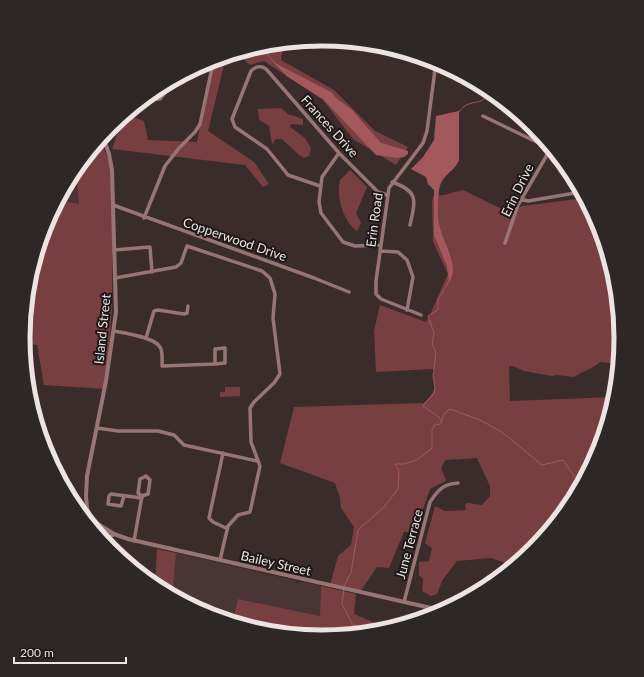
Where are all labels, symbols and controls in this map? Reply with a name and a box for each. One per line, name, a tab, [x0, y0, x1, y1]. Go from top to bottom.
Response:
street label: Frances Drive	[298, 92, 362, 160]
street label: Erin Drive	[497, 161, 537, 219]
street label: Erin Road	[362, 192, 386, 248]
street label: Copperwood Drive	[181, 214, 289, 264]
street label: Island Street	[90, 293, 114, 365]
street label: June Terrace	[392, 507, 426, 581]
street label: Bailey Street	[239, 547, 313, 579]
scale bar	[14, 639, 126, 665]
text: 200 m	[20, 645, 54, 660]

